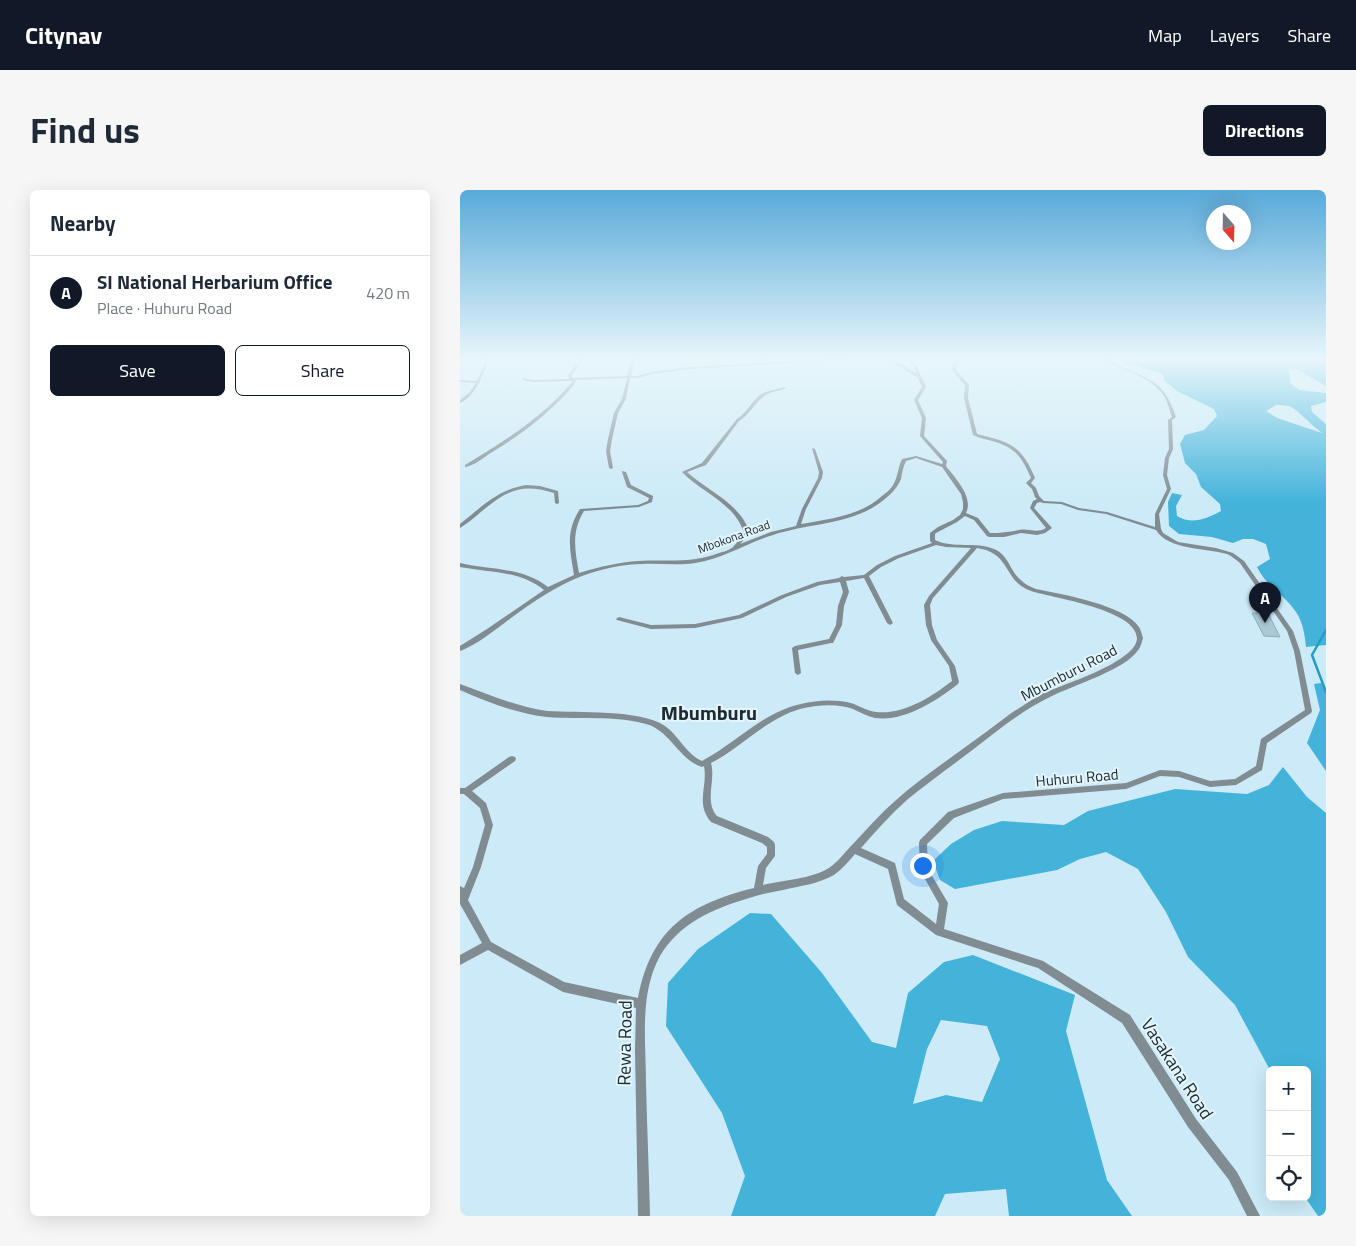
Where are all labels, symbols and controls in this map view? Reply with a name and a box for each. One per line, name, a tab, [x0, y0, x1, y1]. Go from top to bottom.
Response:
text: Citynav	[25, 17, 102, 53]
text: Map	[1148, 22, 1182, 49]
text: Layers	[1210, 22, 1259, 49]
text: Share	[1287, 22, 1331, 49]
text: Find us	[30, 103, 140, 157]
button: Directions	[1203, 105, 1326, 156]
north arrow	[1206, 205, 1251, 250]
text: Nearby	[50, 207, 115, 239]
text: SI National Herbarium Office	[97, 267, 332, 296]
text: A	[61, 281, 71, 305]
text: 420 m	[366, 281, 410, 305]
text: Place · Huhuru Road	[97, 296, 232, 320]
button: Save	[50, 345, 225, 396]
button: Share	[235, 345, 410, 396]
street label: Mbokona Road	[695, 515, 773, 558]
pin: A	[1249, 582, 1281, 623]
street label: Mbumburu Road	[1016, 638, 1121, 707]
district label: Mbumburu	[661, 697, 757, 728]
street label: Huhuru Road	[1035, 762, 1119, 793]
your location	[910, 853, 936, 879]
street label: Rewa Road	[610, 1000, 639, 1086]
street label: Vasakana Road	[1135, 1013, 1220, 1125]
map controls	[1266, 1066, 1311, 1201]
button: +	[1266, 1066, 1311, 1111]
button: −	[1266, 1111, 1311, 1156]
button: locate	[1266, 1156, 1311, 1201]

